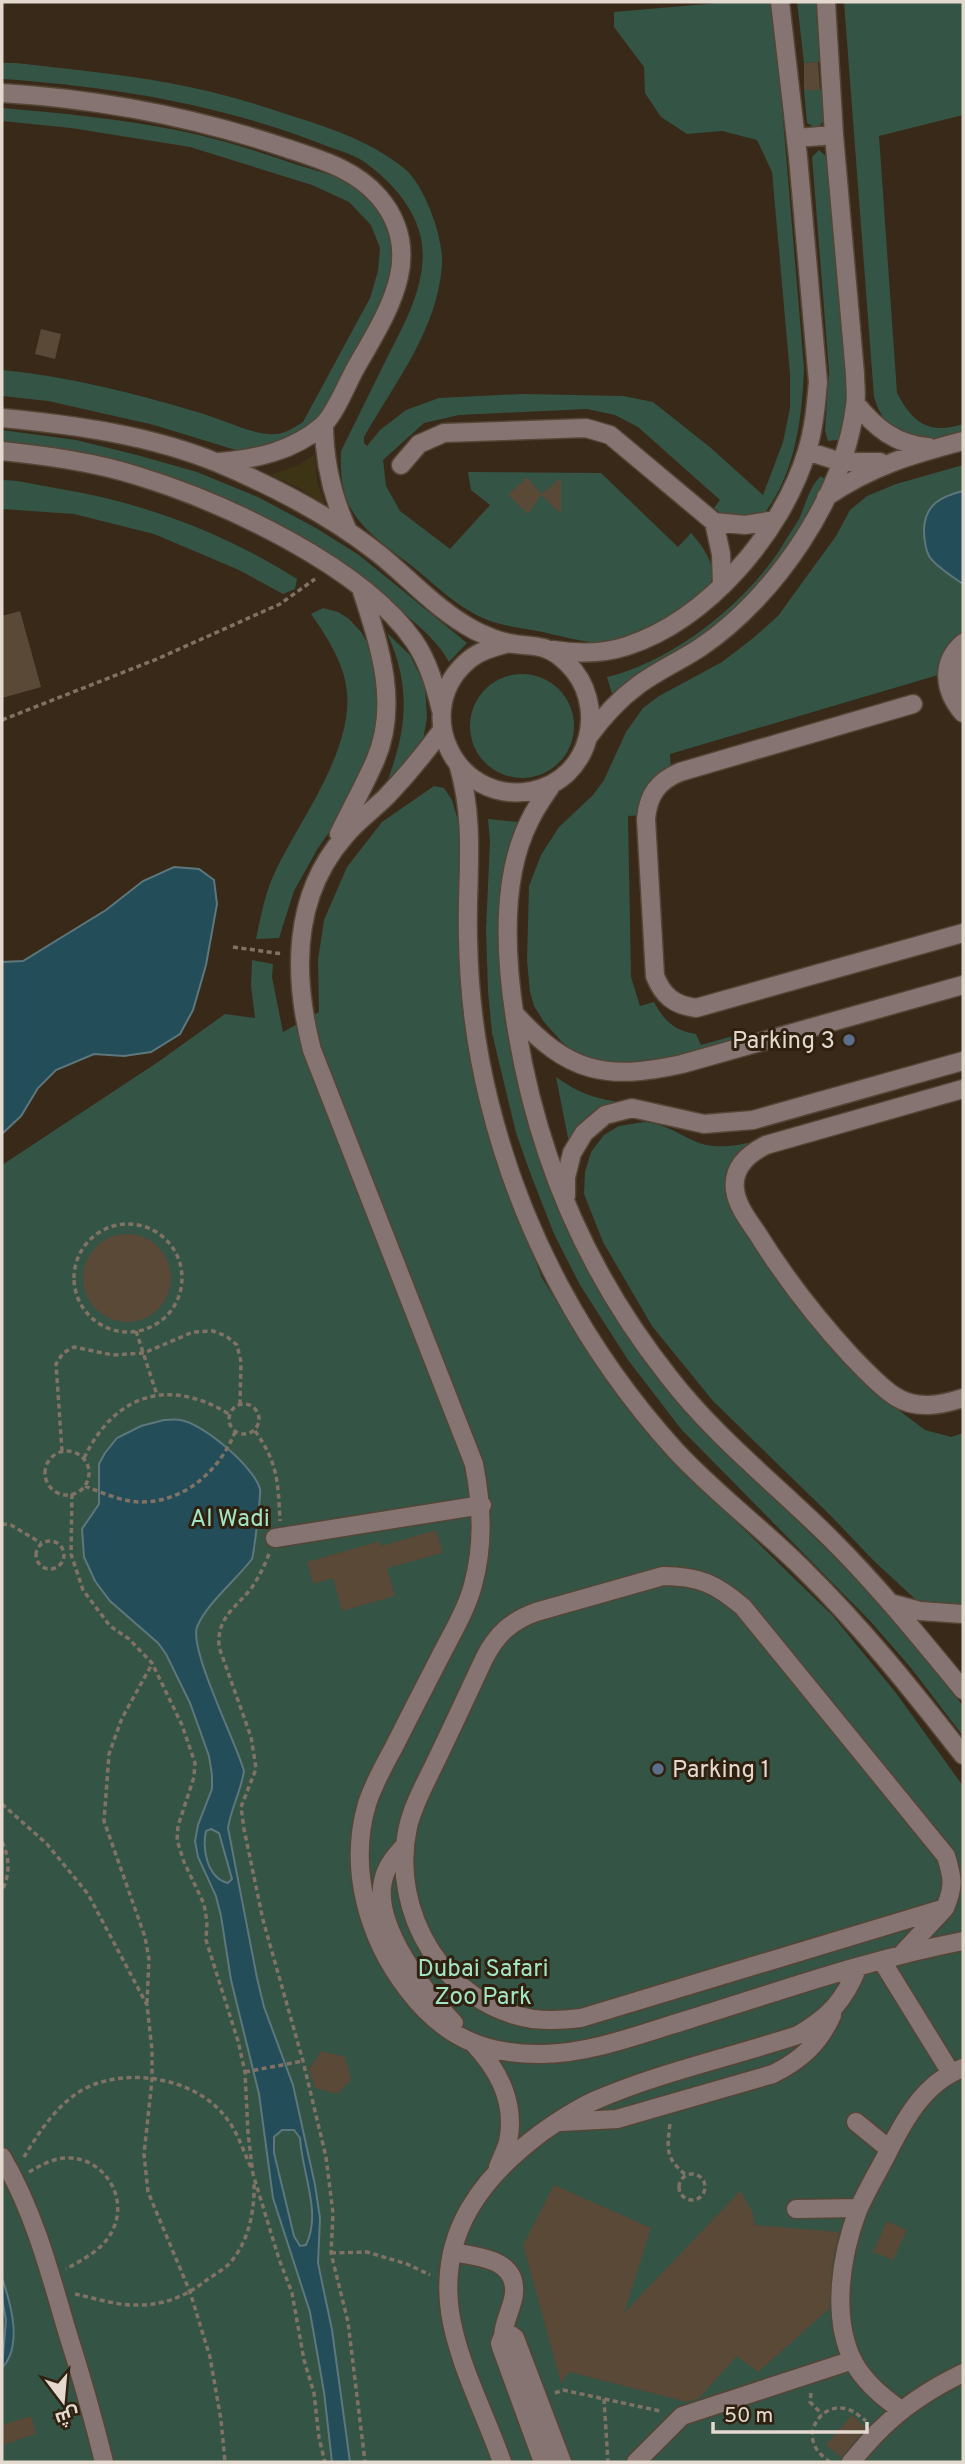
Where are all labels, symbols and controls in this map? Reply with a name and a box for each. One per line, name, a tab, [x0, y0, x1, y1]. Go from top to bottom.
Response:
place label: Parking 3	[732, 1027, 835, 1057]
marker: Parking 3	[841, 1032, 857, 1048]
park label: Al Wadi	[190, 1505, 270, 1535]
place label: Parking 1	[672, 1756, 770, 1786]
marker: Parking 1	[650, 1761, 666, 1777]
park label: Dubai Safari Zoo Park	[417, 1955, 549, 2013]
north arrow	[28, 2366, 98, 2436]
scale bar	[713, 2390, 867, 2434]
text: ش	[52, 2401, 82, 2430]
text: 50 m	[724, 2403, 773, 2430]

